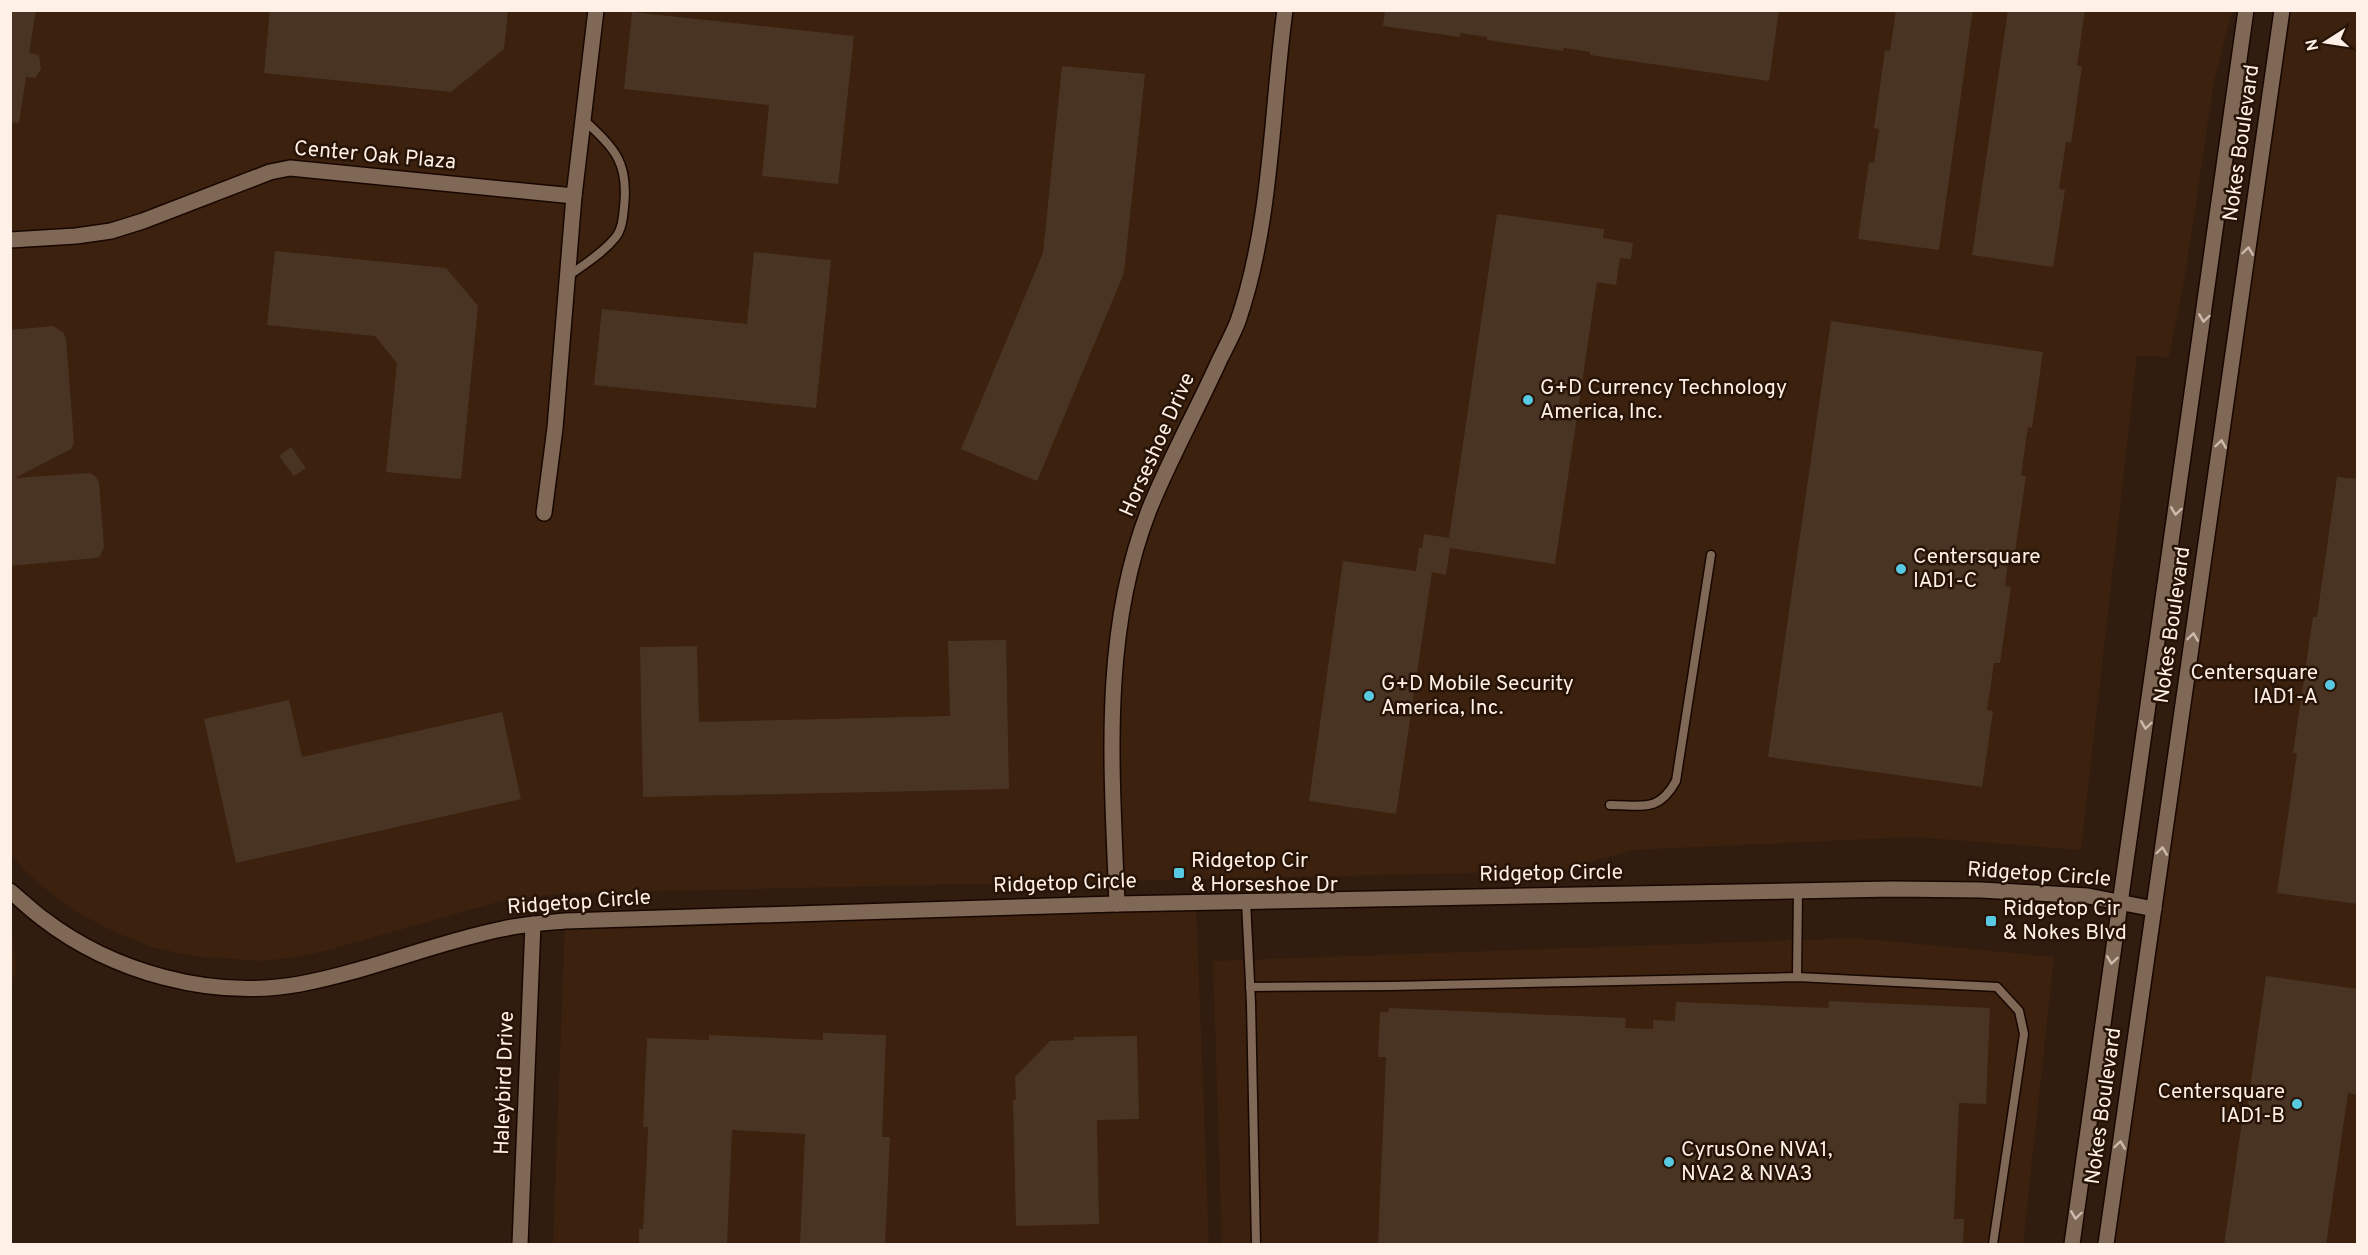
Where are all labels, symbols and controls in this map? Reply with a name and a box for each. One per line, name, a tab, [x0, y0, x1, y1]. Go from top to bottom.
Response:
north arrow	[2296, 12, 2356, 72]
text: N	[2302, 37, 2324, 52]
street label: Nokes Boulevard	[2218, 63, 2266, 223]
street label: Center Oak Plaza	[293, 135, 457, 177]
one-way arrow	[2241, 247, 2253, 256]
one-way arrow	[2198, 314, 2210, 323]
street label: Horseshoe Drive	[1114, 369, 1202, 521]
place label: G+D Currency Technology America, Inc.	[1540, 375, 1787, 426]
marker: G+D Currency Technology America, Inc.	[1521, 393, 1535, 407]
one-way arrow	[2214, 440, 2226, 449]
one-way arrow	[2171, 507, 2183, 516]
place label: Centersquare IAD1-C	[1913, 544, 2041, 595]
street label: Nokes Boulevard	[2149, 545, 2197, 705]
marker: Centersquare IAD1-C	[1894, 562, 1908, 576]
one-way arrow	[2186, 633, 2198, 642]
place label: Centersquare IAD1-A	[2190, 660, 2318, 711]
place label: G+D Mobile Security America, Inc.	[1381, 671, 1574, 722]
marker: Centersquare IAD1-A	[2323, 678, 2337, 692]
marker: G+D Mobile Security America, Inc.	[1362, 689, 1376, 703]
one-way arrow	[2140, 720, 2152, 730]
one-way arrow	[2155, 846, 2167, 856]
place label: Ridgetop Cir & Horseshoe Dr	[1191, 848, 1338, 899]
street label: Ridgetop Circle	[1966, 857, 2112, 893]
street label: Ridgetop Circle	[1479, 859, 1623, 889]
marker: Ridgetop Cir & Horseshoe Dr	[1172, 866, 1186, 880]
street label: Ridgetop Circle	[993, 868, 1137, 900]
street label: Ridgetop Circle	[506, 885, 652, 921]
place label: Ridgetop Cir & Nokes Blvd	[2003, 896, 2127, 947]
marker: Ridgetop Cir & Nokes Blvd	[1984, 914, 1998, 928]
one-way arrow	[2107, 955, 2119, 965]
street label: Haleybird Drive	[489, 1011, 521, 1155]
street label: Nokes Boulevard	[2080, 1026, 2128, 1186]
place label: Centersquare IAD1-B	[2157, 1079, 2285, 1130]
marker: Centersquare IAD1-B	[2290, 1097, 2304, 1111]
place label: CyrusOne NVA1, NVA2 & NVA3	[1681, 1137, 1833, 1188]
one-way arrow	[2113, 1140, 2126, 1150]
marker: CyrusOne NVA1, NVA2 & NVA3	[1662, 1155, 1676, 1169]
one-way arrow	[2070, 1211, 2082, 1220]

